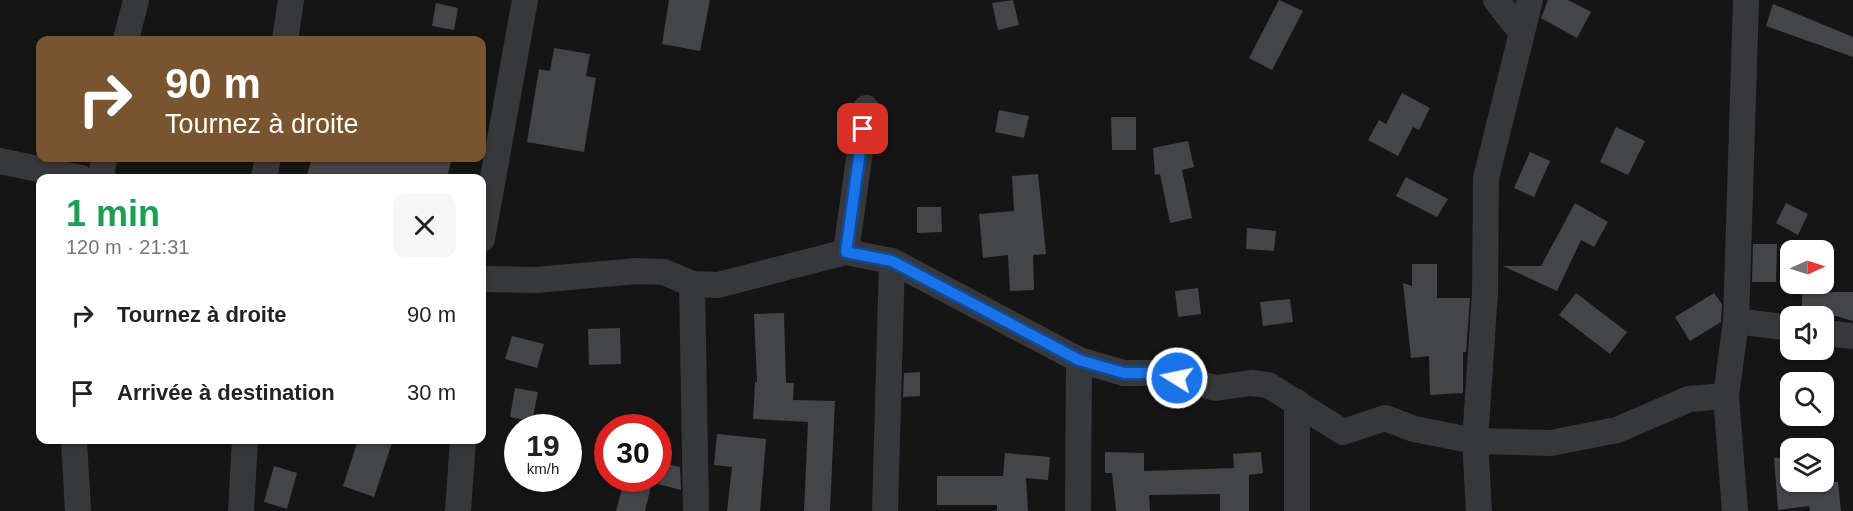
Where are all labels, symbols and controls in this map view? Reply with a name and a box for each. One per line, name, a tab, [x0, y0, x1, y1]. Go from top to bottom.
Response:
icon: right	[66, 60, 144, 138]
text: 90 m	[165, 60, 261, 107]
pin	[837, 103, 888, 154]
text: Tournez à droite	[165, 109, 359, 139]
icon: arrive	[846, 112, 879, 145]
text: 1 min	[66, 193, 160, 234]
button: close	[393, 194, 456, 257]
text: 120 m · 21:31	[66, 236, 189, 258]
north arrow	[1780, 240, 1834, 294]
map controls	[1780, 240, 1834, 492]
icon: right	[66, 299, 99, 332]
text: Tournez à droite	[117, 302, 287, 327]
text: 90 m	[407, 302, 456, 327]
button: sound	[1780, 306, 1834, 360]
position arrow	[1145, 346, 1209, 410]
button: search	[1780, 372, 1834, 426]
icon: arrive	[66, 377, 99, 410]
text: Arrivée à destination	[117, 380, 335, 405]
text: 30 m	[407, 380, 456, 405]
speed limit sign: 30	[594, 414, 672, 492]
text: 19	[526, 429, 560, 462]
button: layers	[1780, 438, 1834, 492]
text: km/h	[527, 460, 559, 477]

